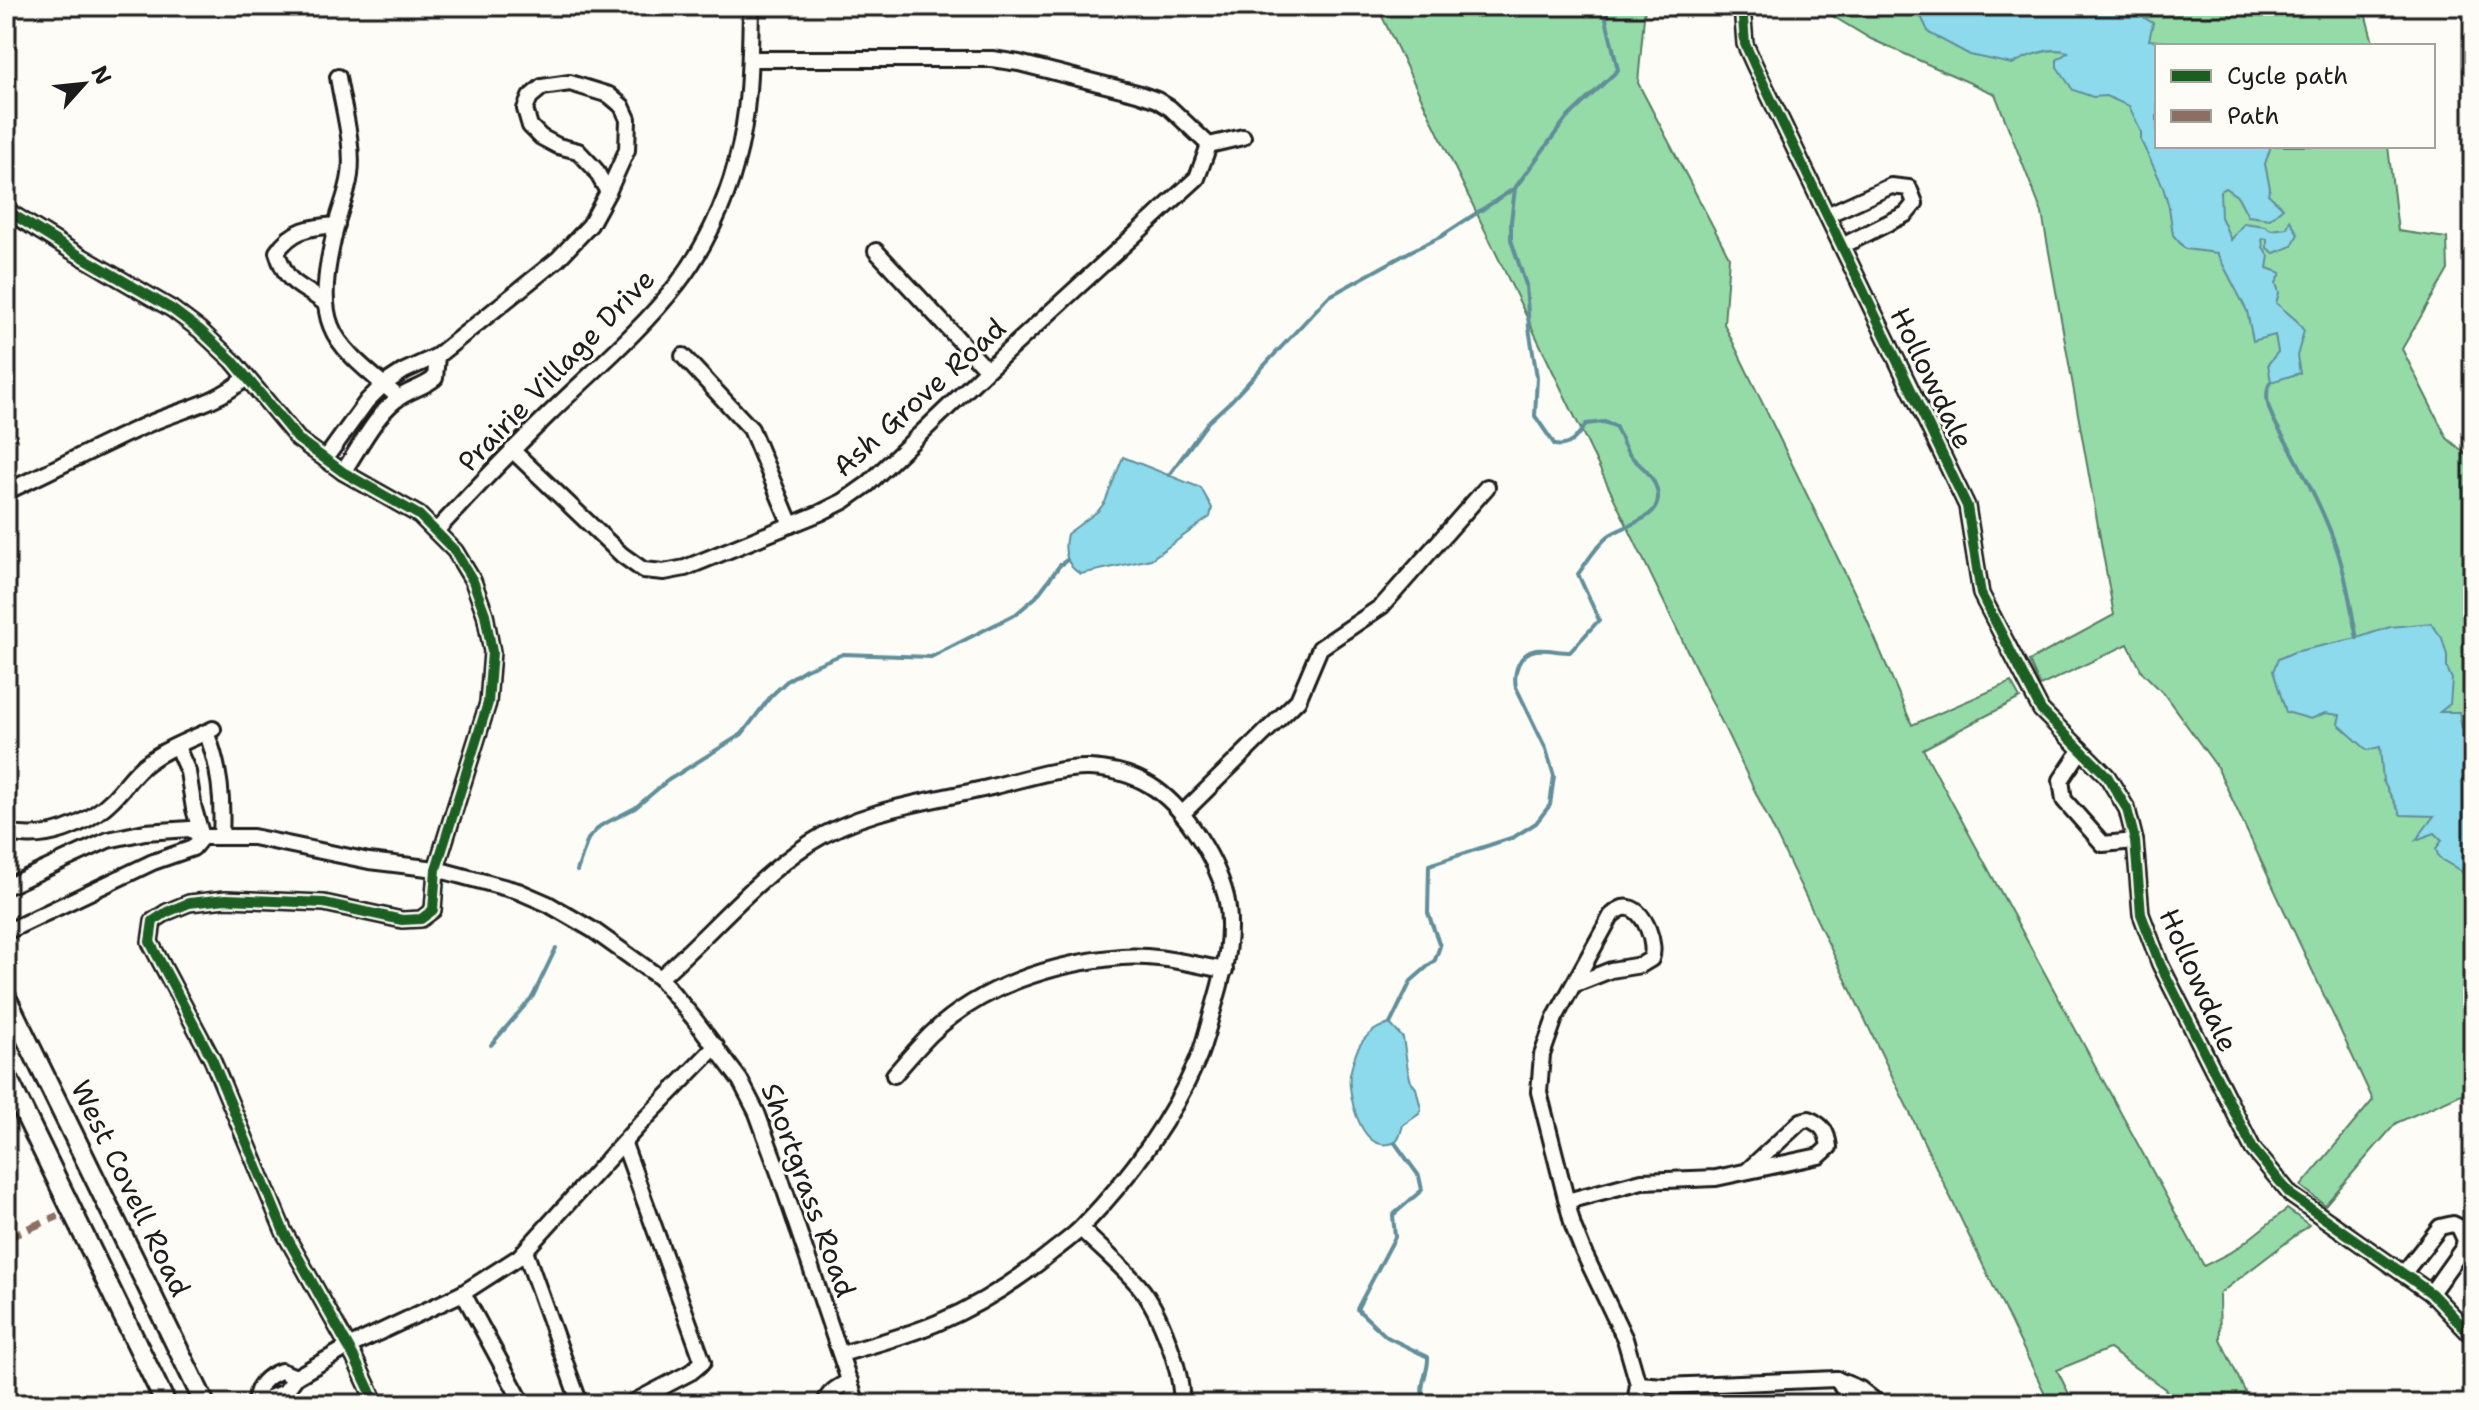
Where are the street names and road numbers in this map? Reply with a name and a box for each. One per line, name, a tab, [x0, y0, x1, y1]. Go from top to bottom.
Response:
street label: Prairie Village Drive	[449, 260, 663, 480]
street label: Hollowdale	[1881, 301, 1983, 455]
street label: Ash Grove Road	[824, 309, 1014, 485]
street label: Hollowdale	[2150, 902, 2248, 1058]
street label: West Covell Road	[62, 1073, 200, 1303]
street label: Shortgrass Road	[753, 1078, 865, 1302]

